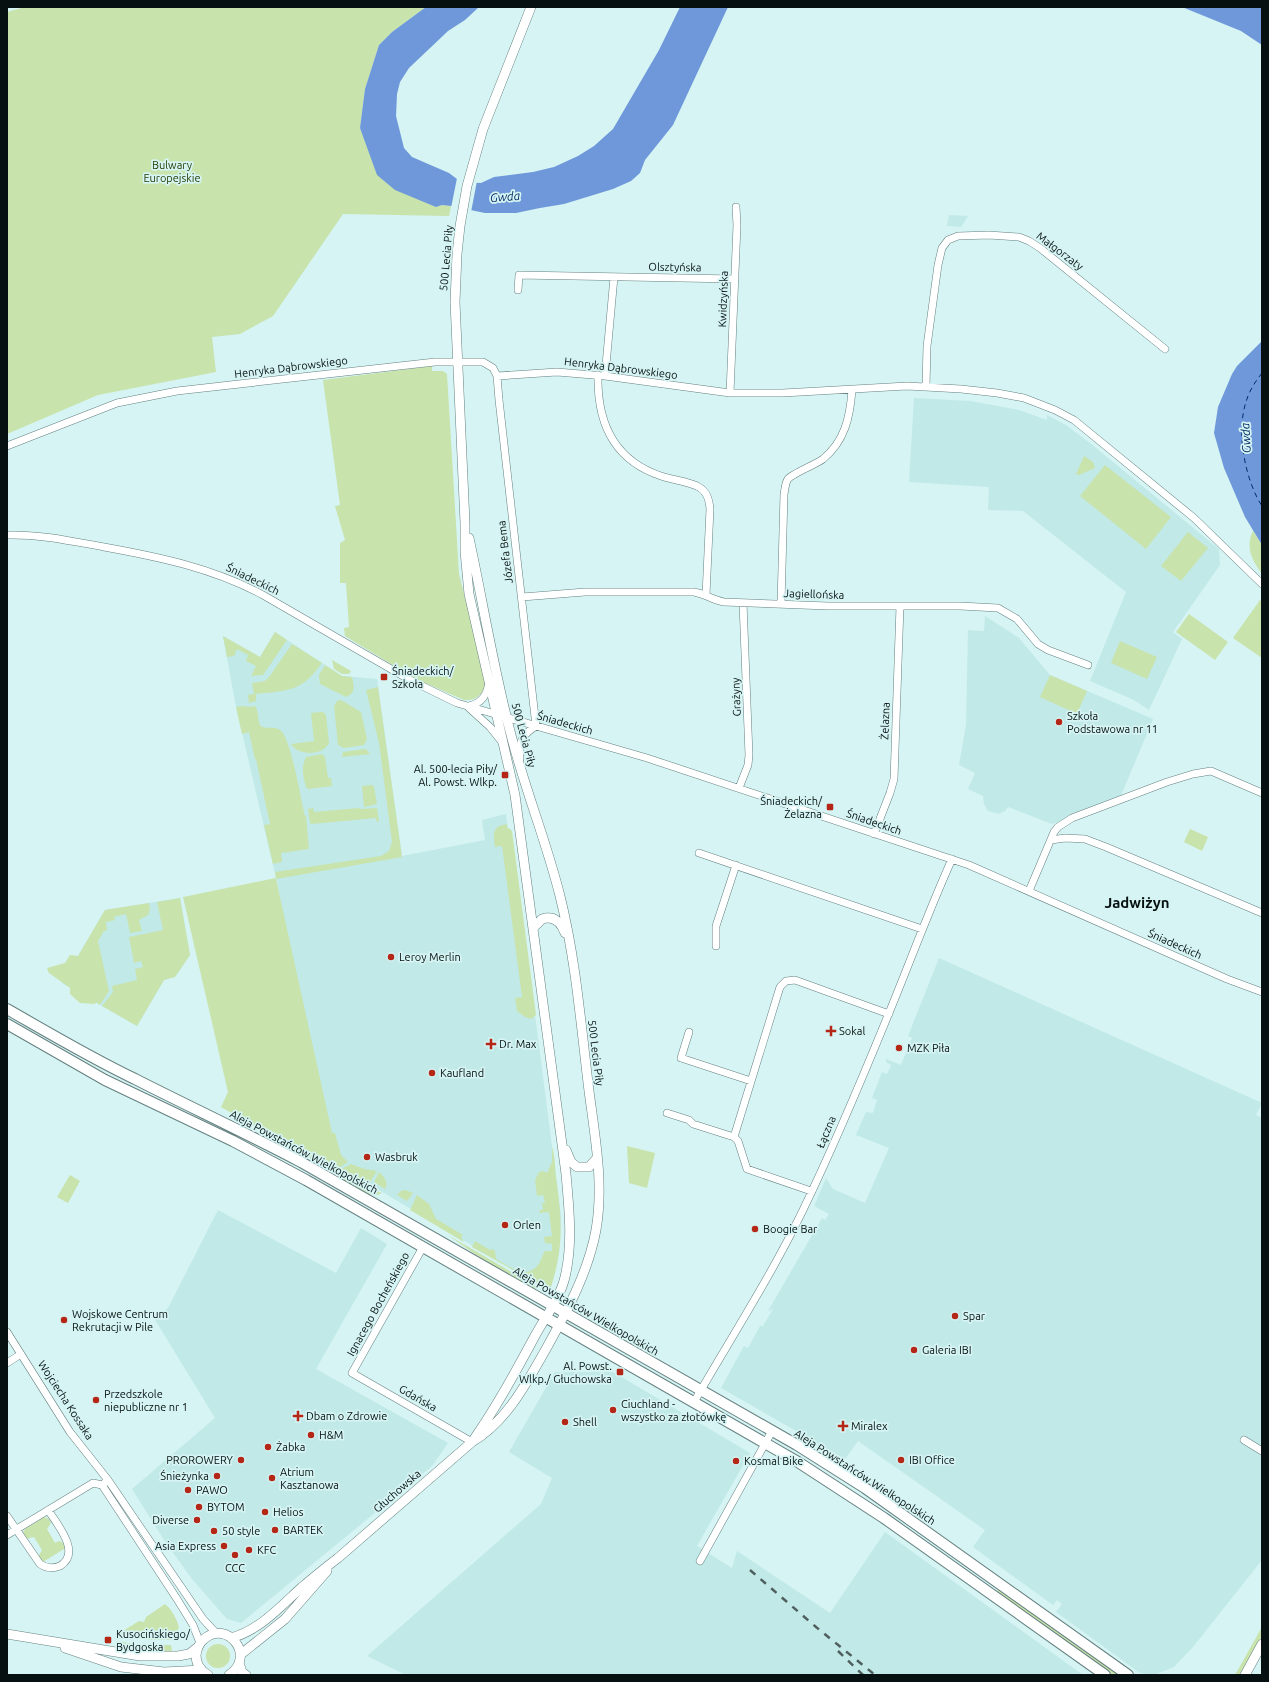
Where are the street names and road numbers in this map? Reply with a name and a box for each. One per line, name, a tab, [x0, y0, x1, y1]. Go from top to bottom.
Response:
street label: 500 Lecia Piły	[437, 224, 455, 292]
street label: Małgorzaty	[1034, 230, 1086, 273]
street label: Olsztyńska	[648, 261, 702, 273]
street label: Kwidzyńska	[716, 271, 730, 327]
street label: Henryka Dąbrowskiego	[234, 354, 348, 380]
street label: Henryka Dąbrowskiego	[564, 355, 678, 381]
street label: Józefa Bema	[495, 520, 515, 584]
street label: Śniadeckich	[224, 560, 282, 597]
street label: Jagiellońska	[784, 587, 844, 601]
street label: Grażyny	[729, 677, 743, 717]
street label: 500 Lecia Piły	[510, 701, 539, 769]
street label: Żelazna	[878, 702, 892, 740]
street label: Śniadeckich	[536, 708, 595, 737]
street label: Śniadeckich	[845, 806, 904, 837]
street label: Śniadeckich	[1146, 926, 1204, 961]
street label: 500 Lecia Piły	[586, 1019, 606, 1087]
street label: Aleja Powstańców Wielkopolskich	[228, 1108, 380, 1196]
street label: Łączna	[814, 1114, 838, 1150]
street label: Ignacego Bocheńskiego	[345, 1250, 411, 1358]
street label: Aleja Powstańców Wielkopolskich	[511, 1264, 661, 1358]
street label: Wojciecha Kossaka	[36, 1358, 96, 1442]
street label: Gdańska	[397, 1382, 439, 1414]
street label: Aleja Powstańców Wielkopolskich	[792, 1427, 938, 1527]
street label: Głuchowska	[371, 1467, 423, 1515]

